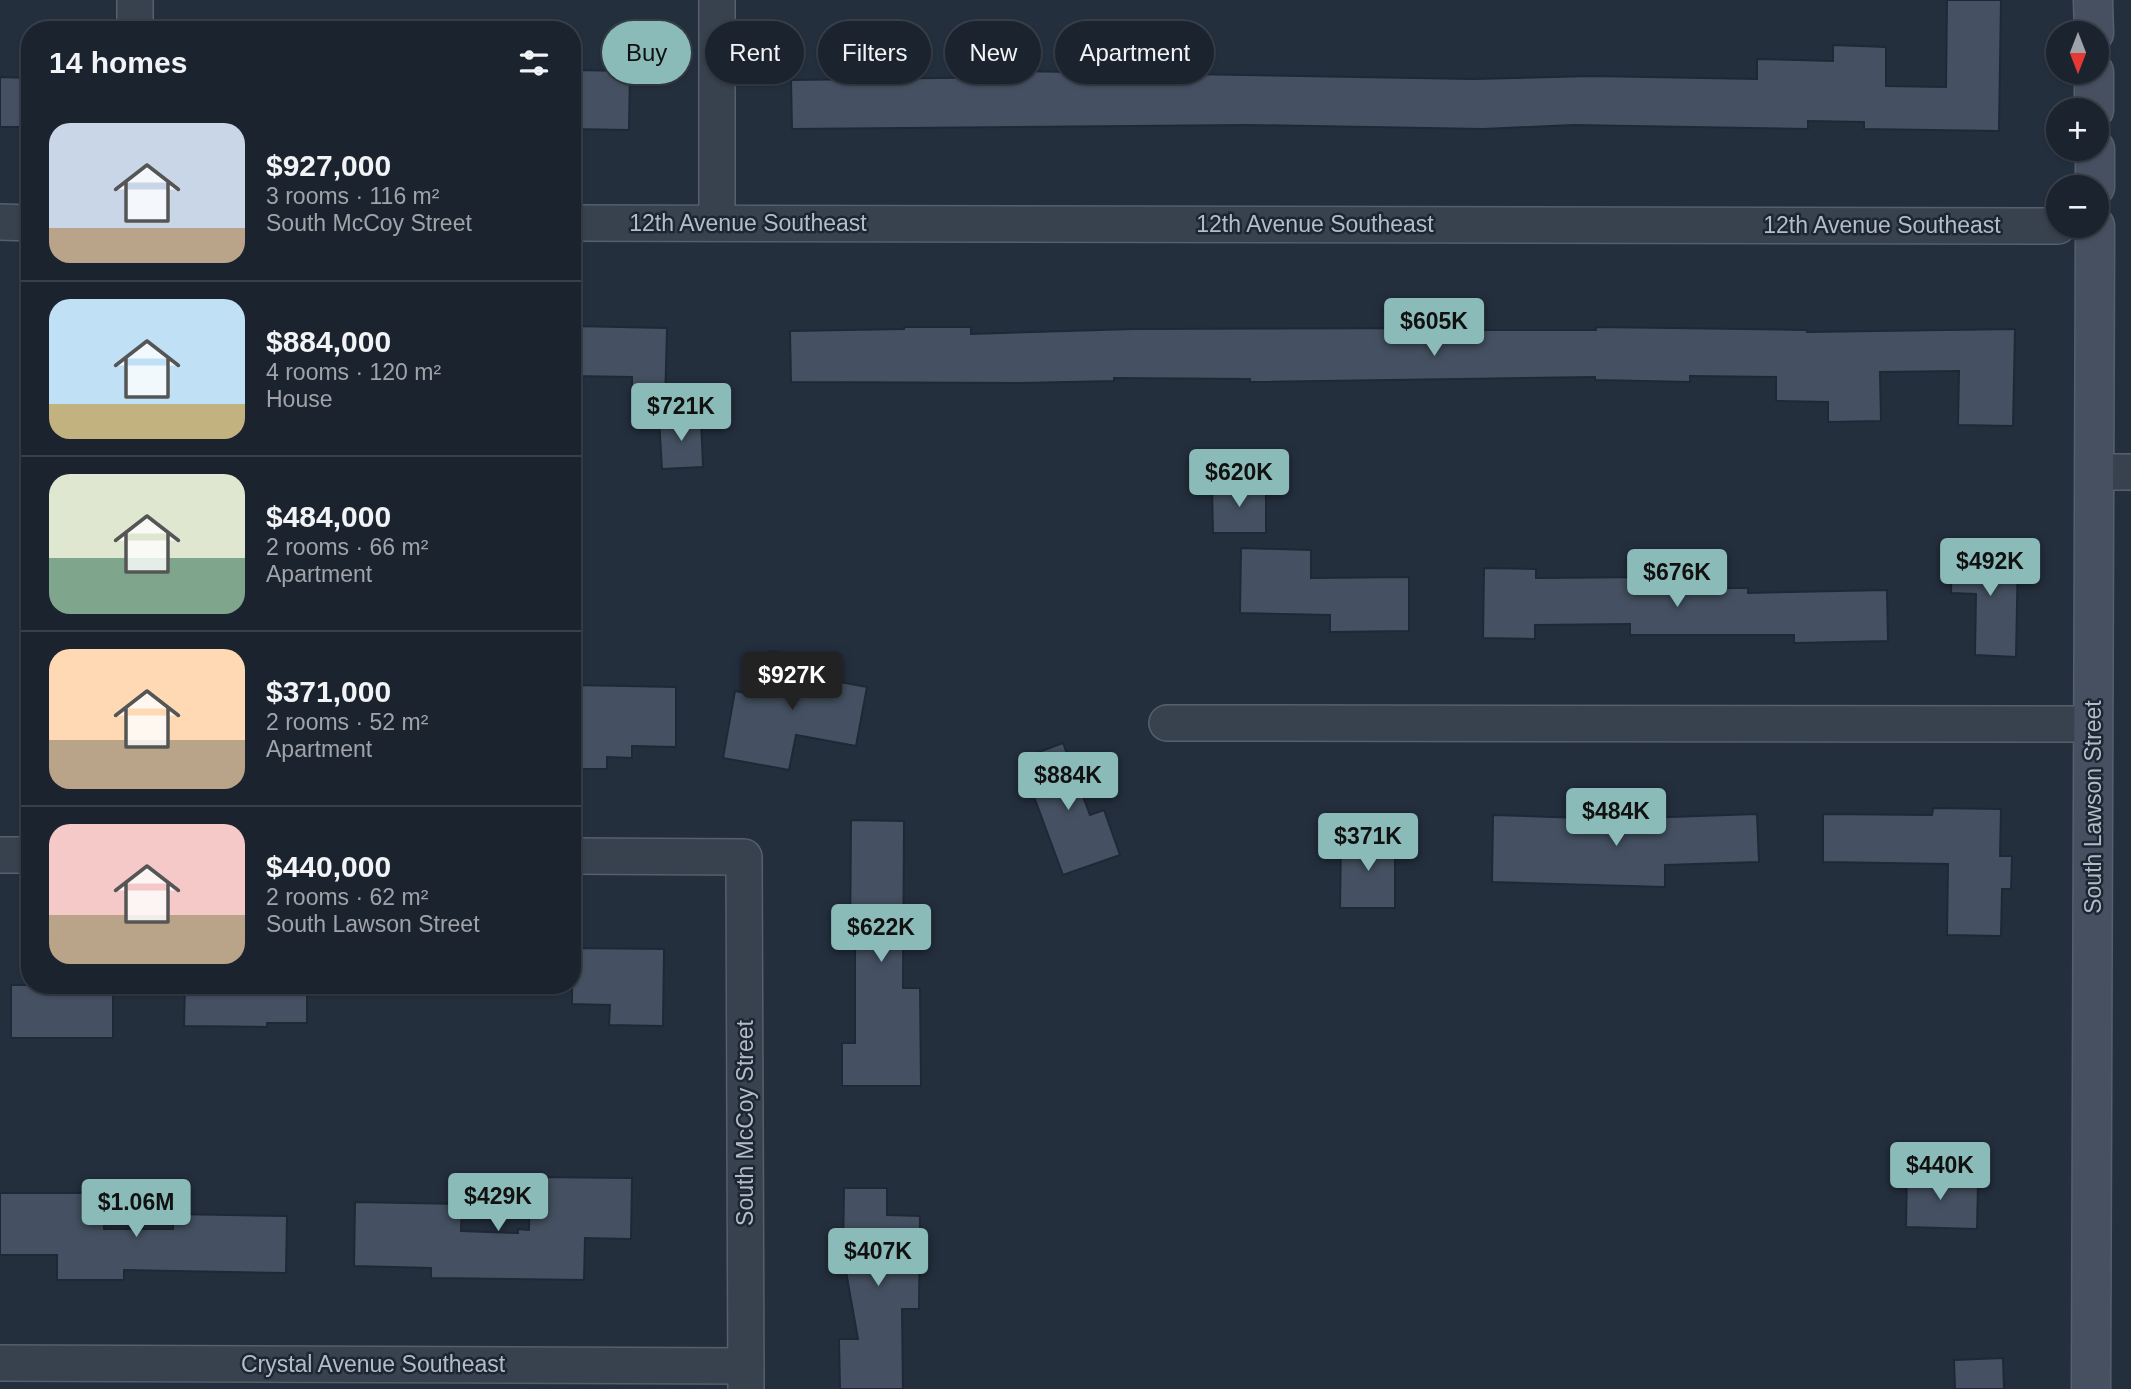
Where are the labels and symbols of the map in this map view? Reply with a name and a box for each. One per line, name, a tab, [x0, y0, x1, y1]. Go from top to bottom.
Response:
north arrow	[2046, 21, 2109, 84]
street label: 12th Avenue Southeast	[629, 210, 867, 236]
street label: 12th Avenue Southeast	[1196, 211, 1434, 237]
street label: 12th Avenue Southeast	[1763, 212, 2001, 238]
pin: $605K	[1385, 298, 1483, 358]
pin: $721K	[632, 384, 730, 443]
pin: $620K	[1190, 449, 1288, 509]
pin: $492K	[1941, 538, 2039, 598]
pin: $676K	[1628, 550, 1726, 609]
pin: $927K	[743, 652, 841, 712]
street label: South Lawson Street	[2080, 700, 2106, 914]
pin: $884K	[1019, 752, 1117, 812]
pin: $484K	[1567, 788, 1665, 848]
pin: $371K	[1319, 814, 1417, 873]
pin: $622K	[832, 904, 930, 964]
street label: South McCoy Street	[732, 1019, 758, 1226]
pin: $440K	[1891, 1142, 1989, 1202]
pin: $429K	[449, 1174, 547, 1233]
pin: $1.06M	[79, 1180, 193, 1239]
pin: $407K	[829, 1228, 927, 1288]
street label: Crystal Avenue Southeast	[241, 1351, 506, 1377]

